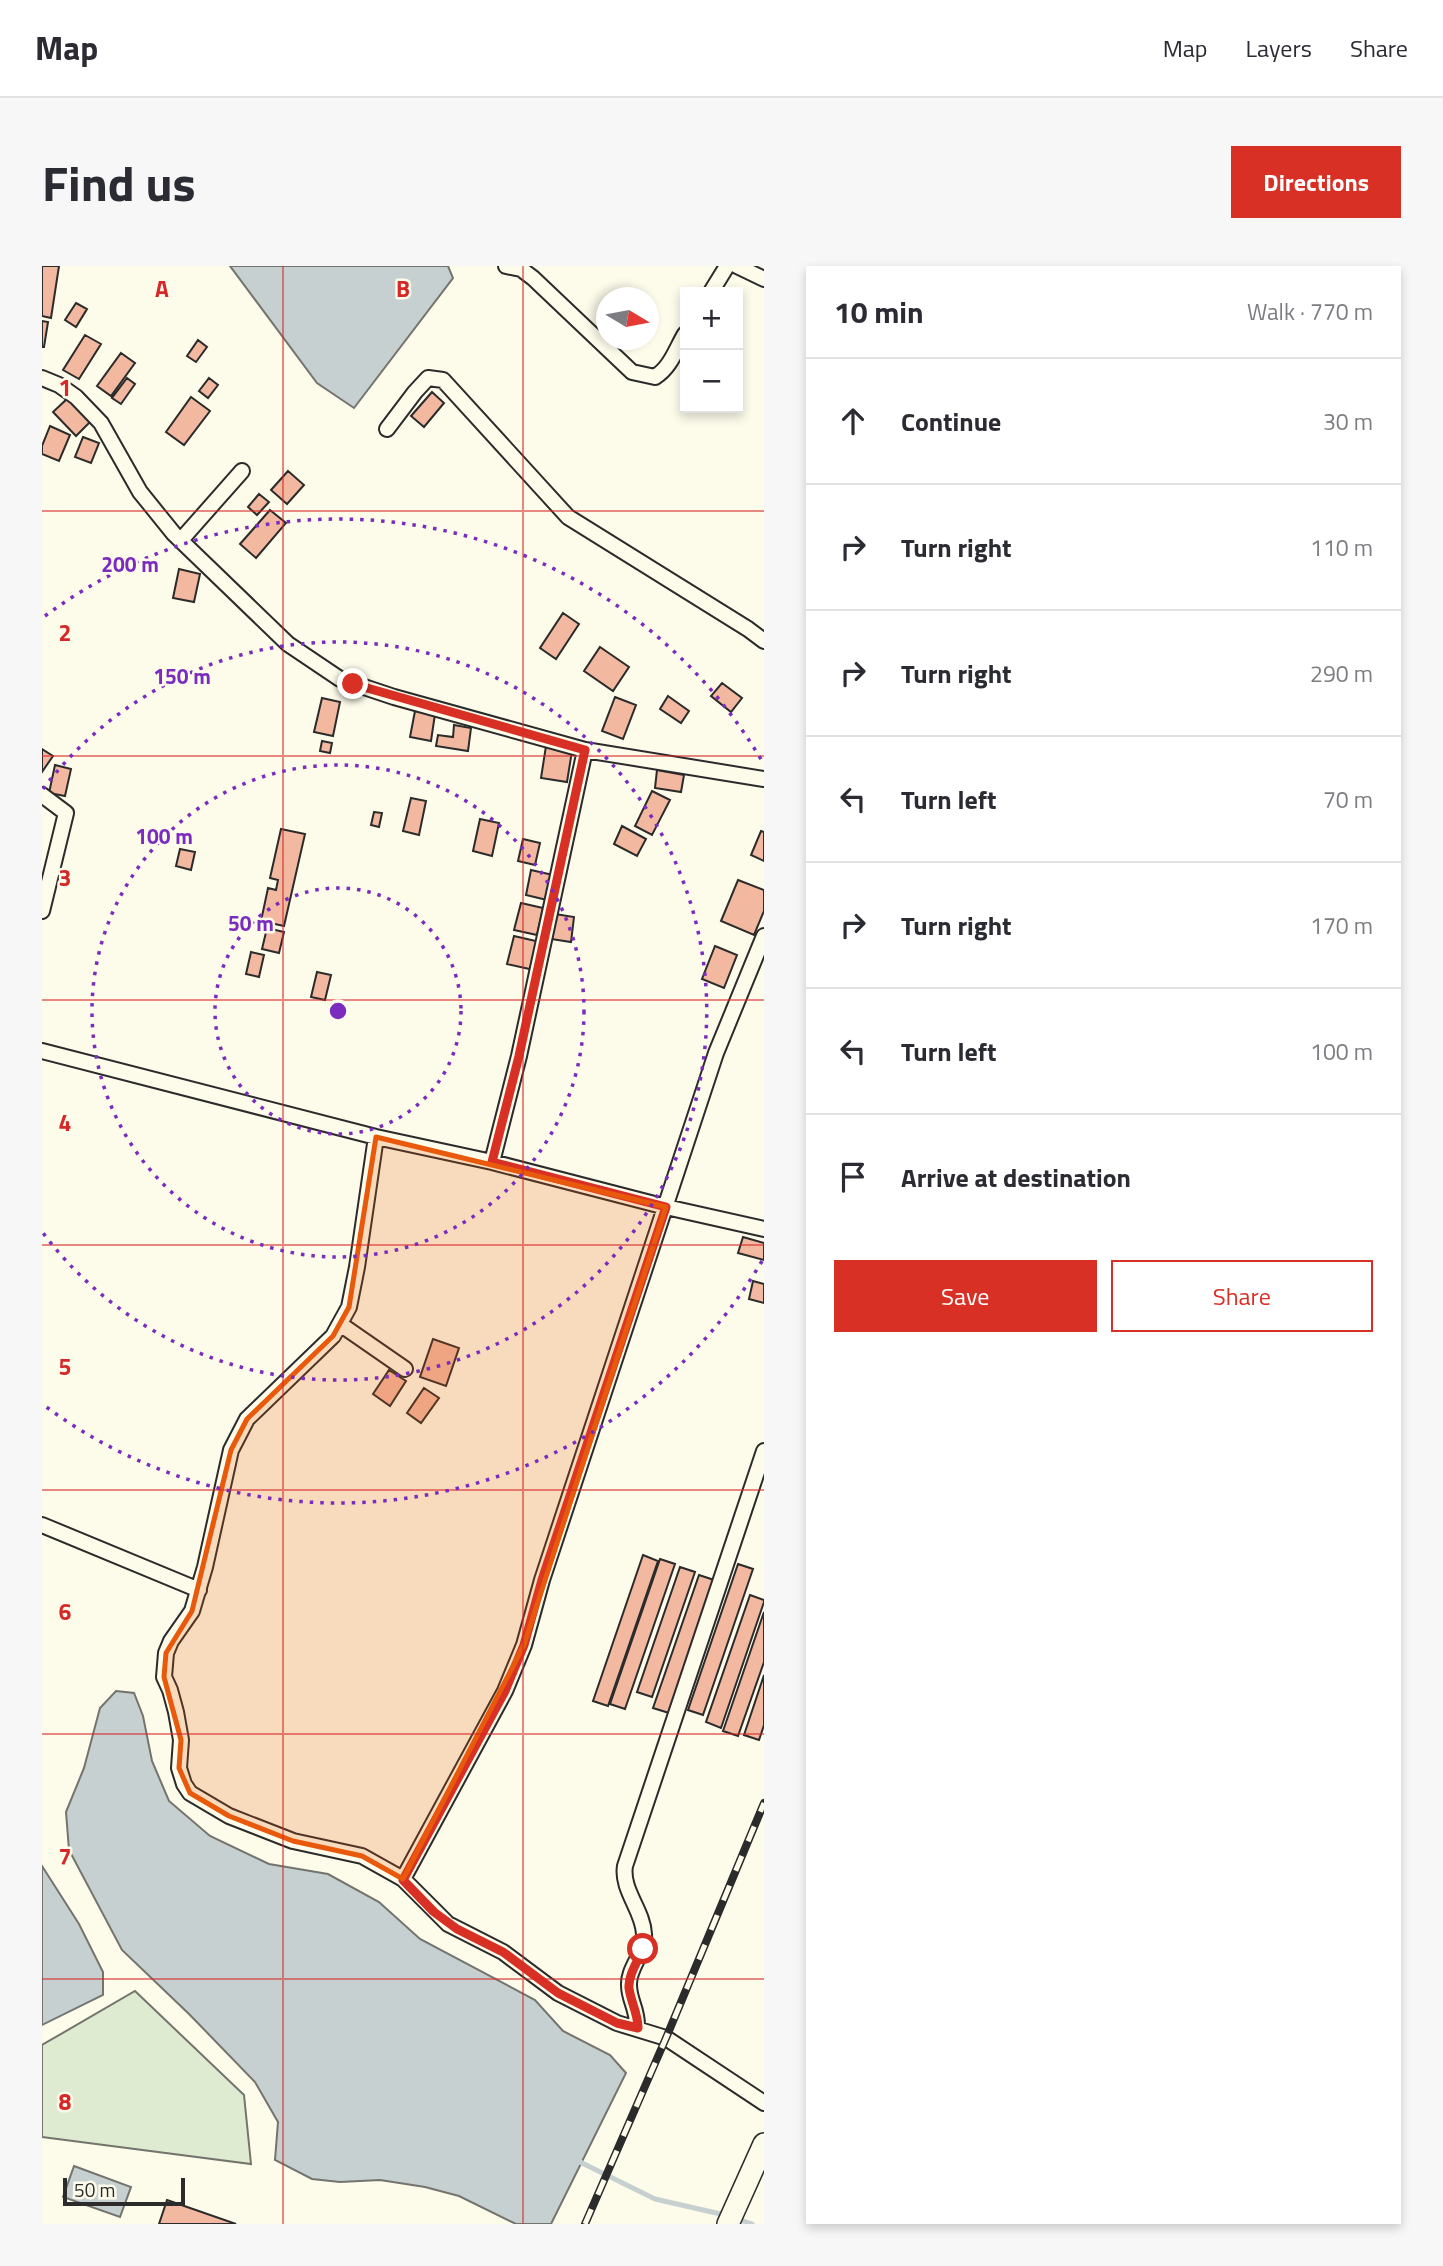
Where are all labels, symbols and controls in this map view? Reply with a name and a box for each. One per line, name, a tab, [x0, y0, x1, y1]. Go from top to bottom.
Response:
text: Map	[35, 23, 98, 73]
text: Map	[1163, 30, 1208, 66]
text: Layers	[1246, 30, 1312, 66]
text: Share	[1350, 30, 1408, 66]
text: Find us	[42, 145, 196, 220]
button: Directions	[1231, 146, 1401, 218]
text: A	[155, 271, 169, 306]
text: B	[396, 271, 410, 306]
north arrow	[596, 287, 659, 350]
map controls	[680, 287, 743, 413]
button: +	[680, 287, 743, 350]
text: 10 min	[834, 289, 924, 335]
text: Walk · 770 m	[1247, 294, 1373, 329]
button: −	[680, 350, 743, 413]
text: 1	[59, 370, 71, 405]
icon: ahead	[834, 402, 872, 440]
text: Continue	[901, 402, 1001, 441]
text: 30 m	[1323, 404, 1373, 439]
icon: right	[834, 528, 872, 566]
text: Turn right	[901, 528, 1012, 567]
text: 110 m	[1310, 530, 1373, 565]
text: 200 m	[101, 548, 159, 580]
text: 2	[59, 615, 71, 650]
icon: right	[834, 654, 872, 692]
text: Turn right	[901, 654, 1012, 693]
text: 290 m	[1310, 656, 1373, 691]
text: 150 m	[153, 660, 211, 692]
route end	[337, 668, 368, 699]
icon: left	[834, 780, 872, 818]
text: Turn left	[901, 780, 996, 819]
text: 70 m	[1323, 782, 1373, 817]
text: 100 m	[135, 820, 193, 852]
text: 3	[59, 860, 71, 895]
icon: right	[834, 906, 872, 944]
text: Turn right	[901, 906, 1012, 945]
text: 50 m	[228, 907, 274, 939]
text: 170 m	[1310, 908, 1373, 943]
centre of rings	[326, 999, 350, 1023]
icon: left	[834, 1032, 872, 1070]
text: Turn left	[901, 1032, 996, 1071]
text: 100 m	[1310, 1034, 1373, 1069]
text: 4	[59, 1105, 71, 1140]
icon: arrive	[834, 1158, 872, 1196]
text: Arrive at destination	[901, 1158, 1131, 1197]
button: Save	[834, 1260, 1097, 1332]
button: Share	[1111, 1260, 1373, 1332]
text: 5	[59, 1349, 71, 1384]
text: 6	[59, 1594, 72, 1629]
text: 7	[59, 1839, 71, 1874]
route start	[627, 1933, 658, 1964]
text: 8	[59, 2084, 72, 2119]
scale bar	[63, 2175, 186, 2207]
text: 50 m	[74, 2175, 115, 2204]

